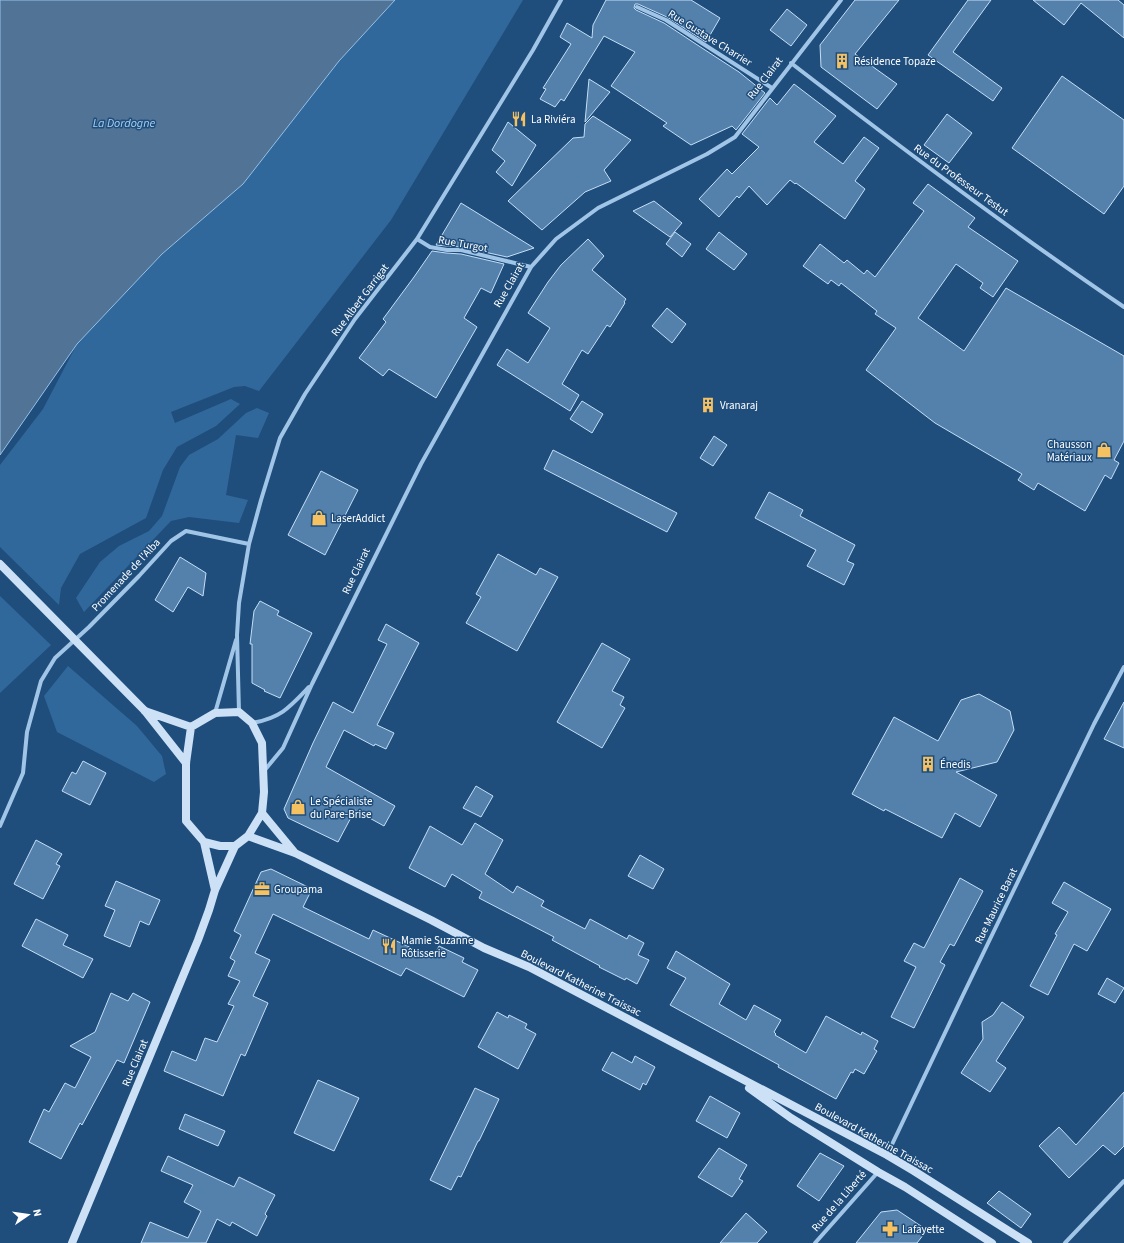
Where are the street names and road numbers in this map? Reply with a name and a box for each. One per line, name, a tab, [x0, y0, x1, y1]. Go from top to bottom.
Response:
street label: Rue Gustave Charrier	[665, 6, 755, 70]
street label: Rue Clairat	[744, 53, 786, 102]
street label: Rue du Professeur Testut	[911, 141, 1012, 220]
street label: Rue Turgot	[437, 232, 489, 256]
street label: Rue Clairat	[490, 259, 528, 310]
street label: Rue Albert Garrigat	[328, 260, 392, 339]
street label: Promenade de l'Alba	[88, 535, 164, 615]
street label: Rue Clairat	[338, 545, 374, 597]
street label: Rue Maurice Barat	[971, 865, 1021, 947]
street label: Boulevard Katherine Traissac	[518, 946, 644, 1020]
street label: Rue Clairat	[118, 1037, 152, 1089]
street label: Boulevard Katherine Traissac	[812, 1099, 936, 1177]
street label: Rue de la Liberté	[808, 1167, 870, 1235]

